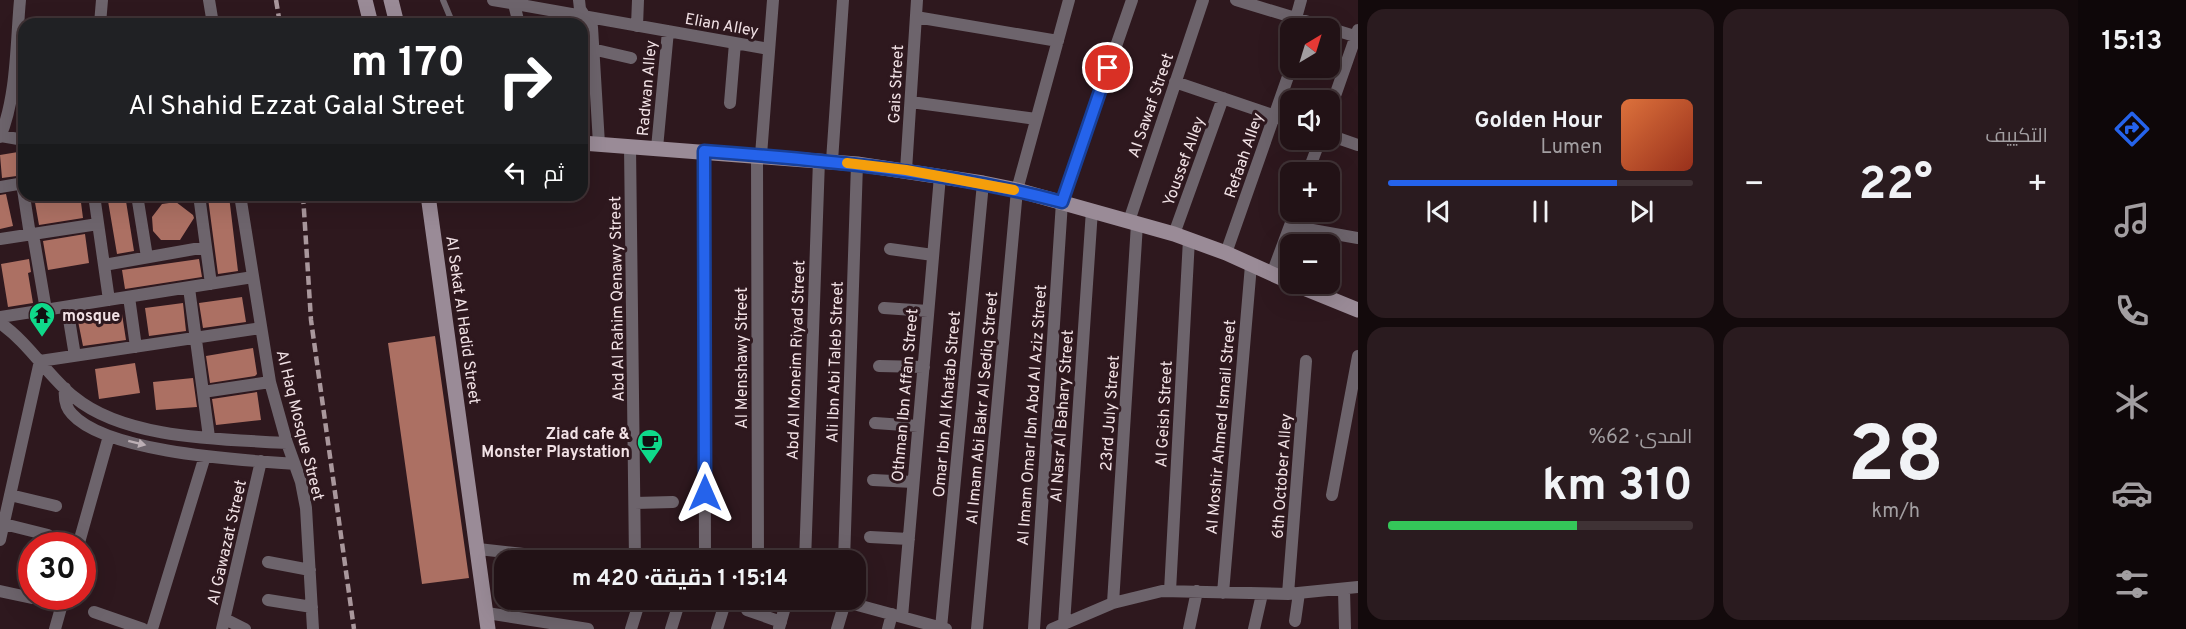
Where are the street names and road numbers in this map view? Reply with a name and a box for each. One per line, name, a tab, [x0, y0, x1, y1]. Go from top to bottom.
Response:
street label: Elian Alley	[683, 10, 760, 42]
street label: Radwan Alley	[634, 39, 662, 137]
street label: Gais Street	[885, 44, 909, 124]
street label: Al Sawaf Street	[1125, 51, 1179, 161]
street label: Refaah Alley	[1221, 110, 1269, 201]
street label: Youssef Alley	[1159, 114, 1210, 209]
street label: Abd Al Rahim Qenawy Street	[606, 196, 630, 402]
street label: Al Sekat Al Hadid Street	[440, 235, 484, 406]
street label: Abd Al Moneim Riyad Street	[784, 260, 810, 461]
street label: Ali Ibn Abi Taleb Street	[823, 281, 849, 443]
street label: Al Imam Omar Ibn Abd Al Aziz Street	[1014, 284, 1052, 546]
street label: Al Menshawy Street	[733, 287, 753, 429]
street label: Al Imam Abi Bakr Al Sediq Street	[963, 291, 1003, 526]
street label: Othman Ibn Affan Street	[888, 307, 924, 483]
street label: Omar Ibn Al Khatab Street	[930, 310, 966, 498]
street label: Al Moshir Ahmed Ismail Street	[1203, 319, 1241, 536]
street label: Al Nasr Al Bahary Street	[1047, 329, 1079, 503]
street label: Al Haq Mosque Street	[271, 348, 327, 503]
street label: 23rd July Street	[1097, 354, 1125, 472]
street label: Al Geish Street	[1152, 360, 1178, 468]
street label: 6th October Alley	[1269, 413, 1297, 539]
street label: Al Gawazat Street	[204, 478, 252, 607]

